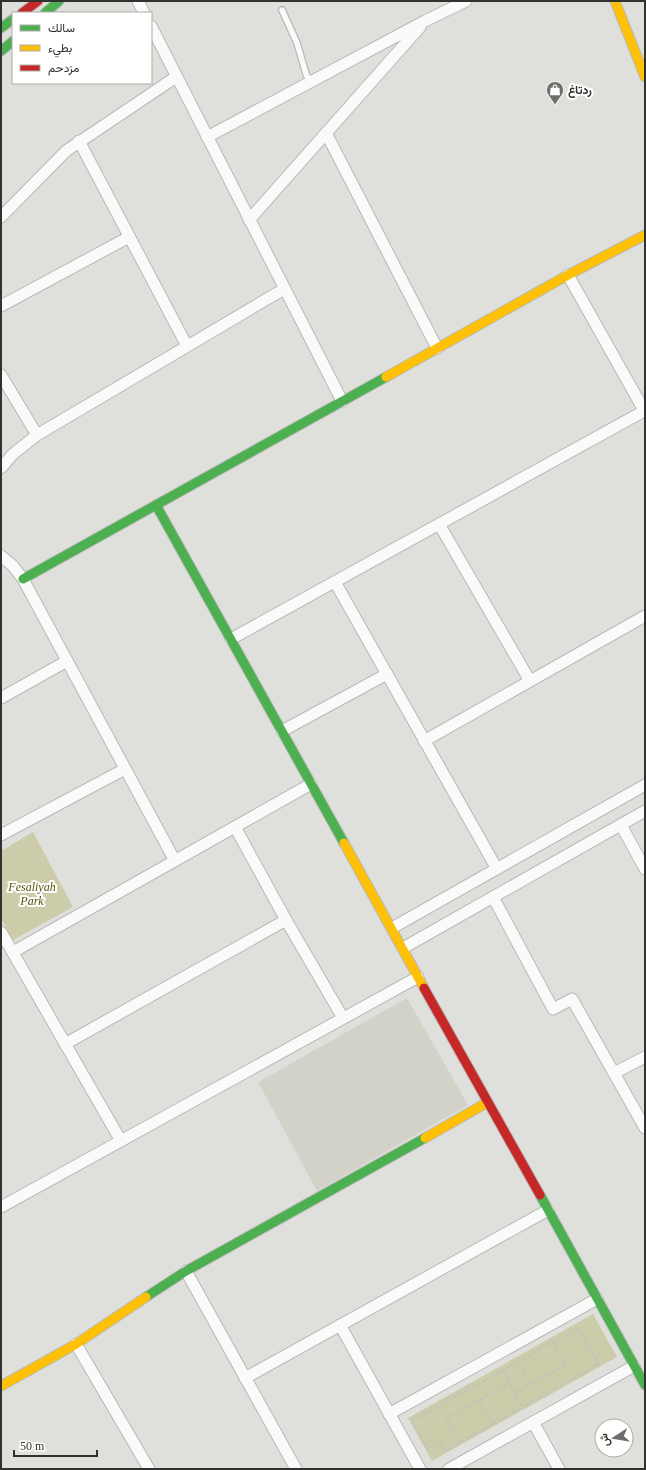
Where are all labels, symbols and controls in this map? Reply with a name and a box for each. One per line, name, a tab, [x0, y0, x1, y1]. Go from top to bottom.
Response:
legend	[12, 12, 152, 84]
text: سالك	[48, 21, 75, 35]
text: بطيء	[48, 41, 72, 58]
text: مزدحم	[48, 61, 79, 76]
shop icon: ردتاغ	[545, 80, 565, 105]
place label: ردتاغ	[568, 83, 592, 98]
park label: Fesaliyah Park	[7, 880, 56, 908]
north arrow	[594, 1418, 634, 1458]
scale bar	[14, 1432, 97, 1458]
text: ش	[597, 1432, 612, 1448]
text: 50 m	[20, 1439, 45, 1453]

